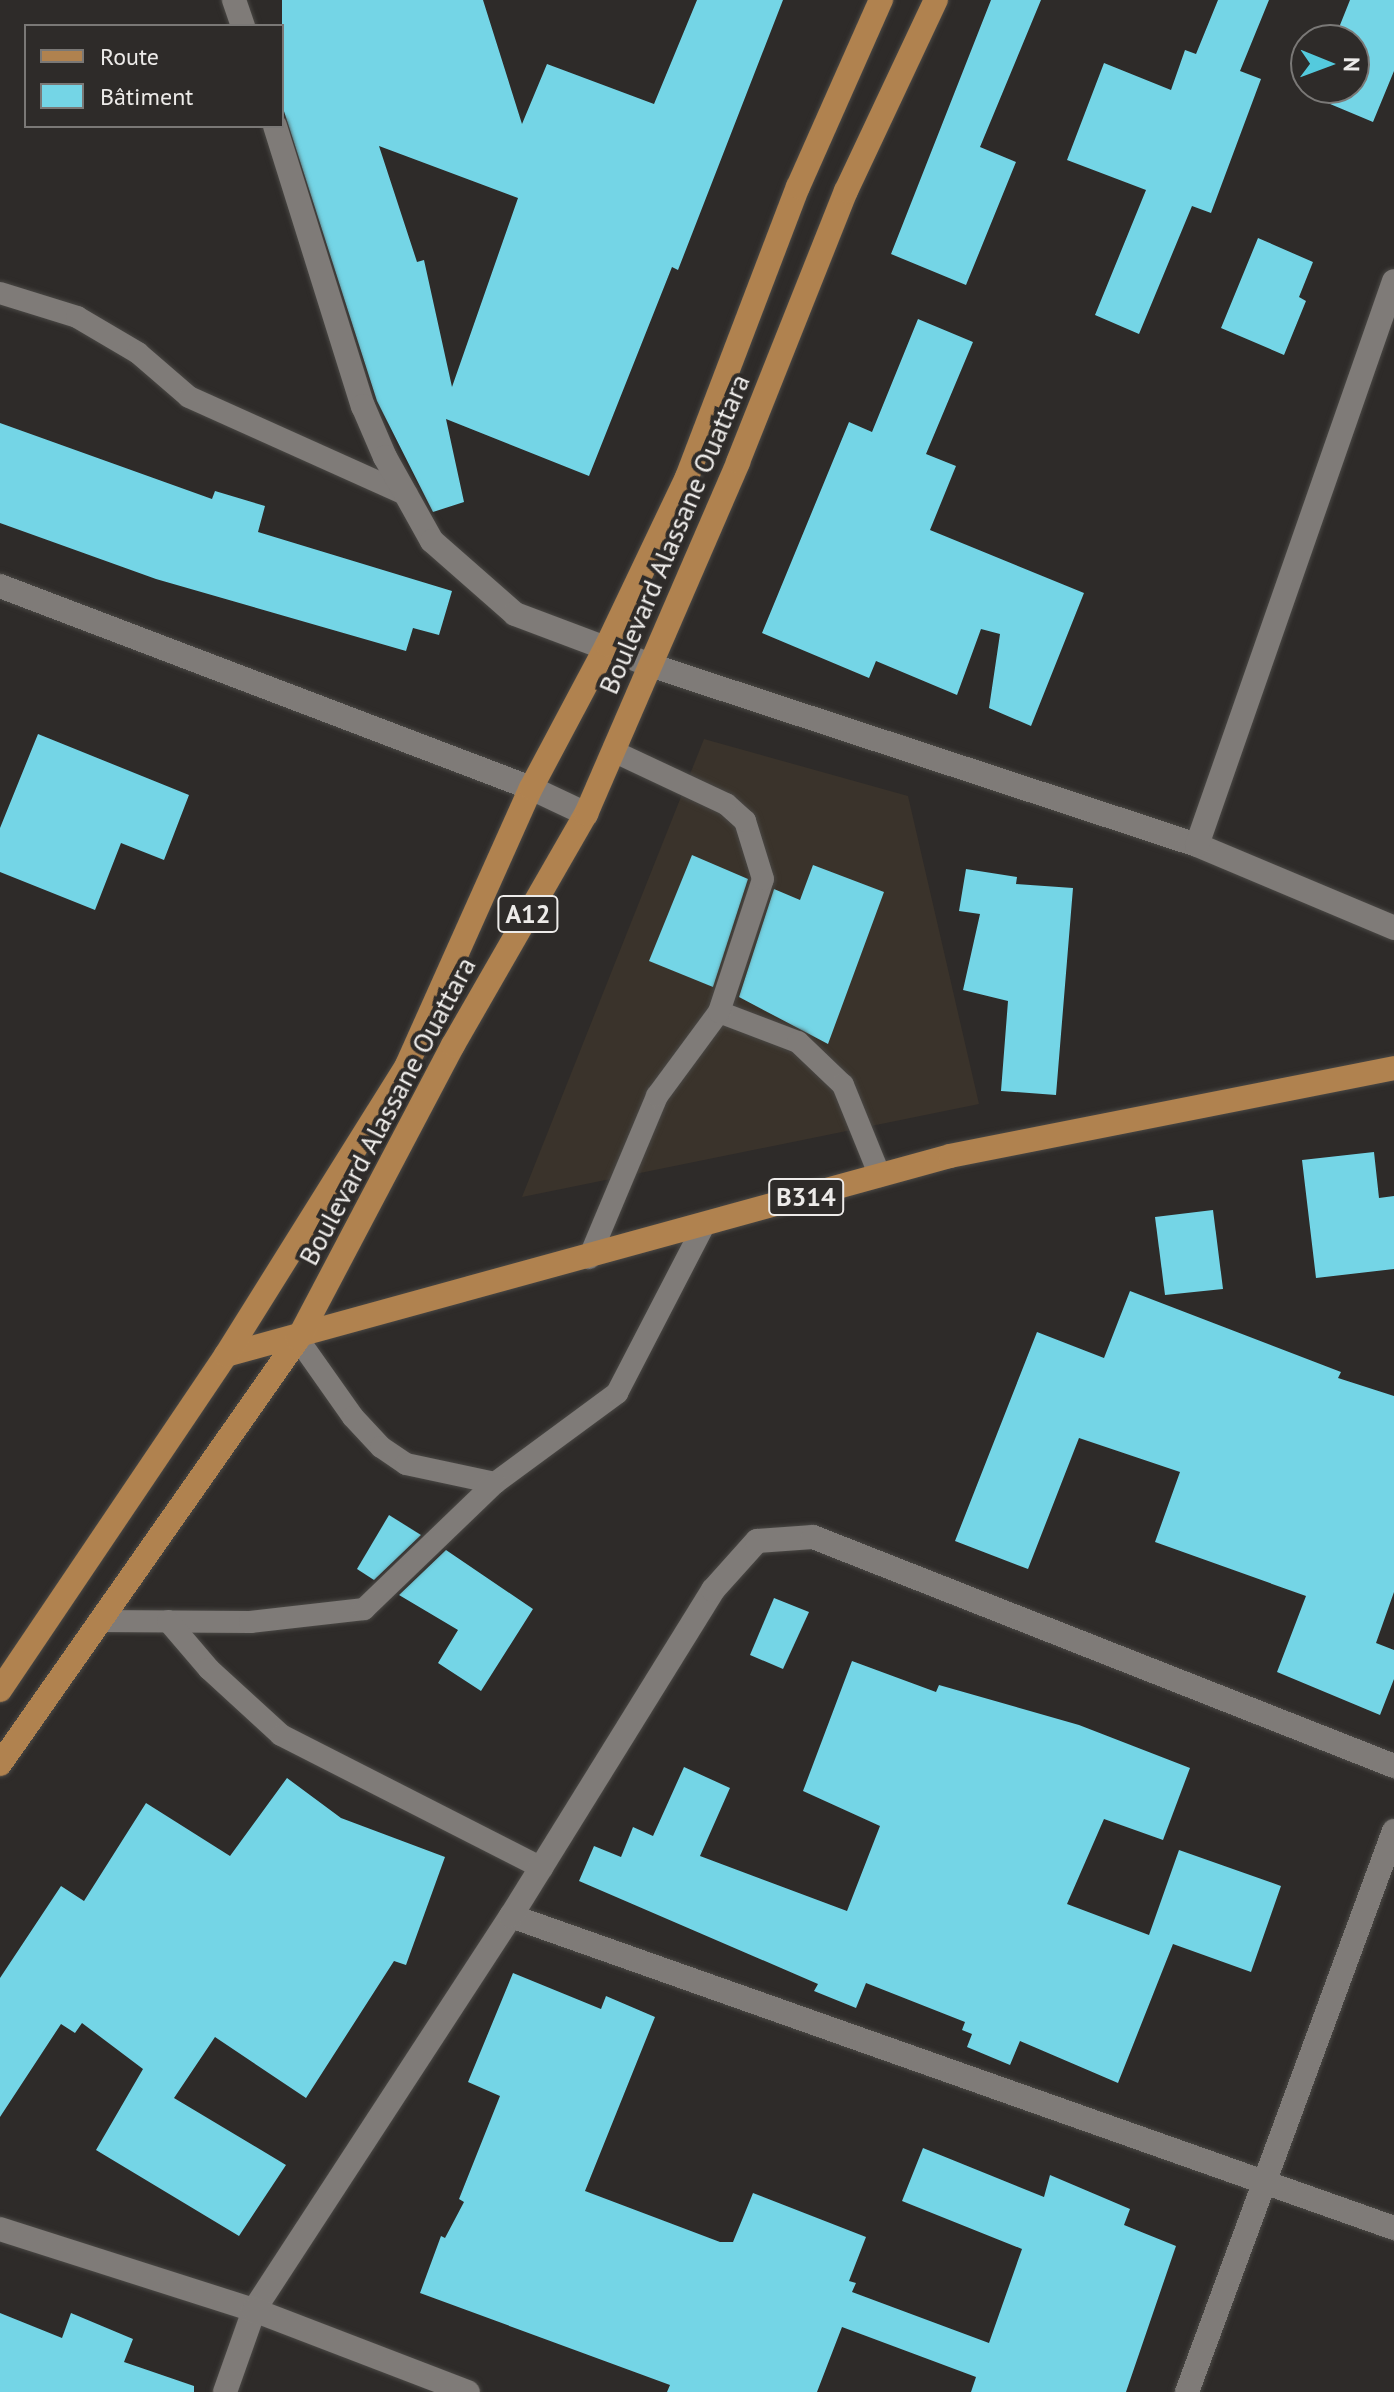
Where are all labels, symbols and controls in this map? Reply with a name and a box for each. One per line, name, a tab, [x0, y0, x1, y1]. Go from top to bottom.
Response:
legend	[24, 24, 284, 128]
north arrow	[1290, 24, 1370, 104]
text: Route	[100, 41, 159, 72]
text: N	[1338, 57, 1366, 72]
text: Bâtiment	[100, 81, 193, 112]
street label: Boulevard Alassane Ouattara	[591, 369, 757, 699]
road number: A12	[496, 892, 560, 936]
street label: Boulevard Alassane Ouattara	[291, 951, 483, 1271]
road number: B314	[768, 1175, 844, 1219]

